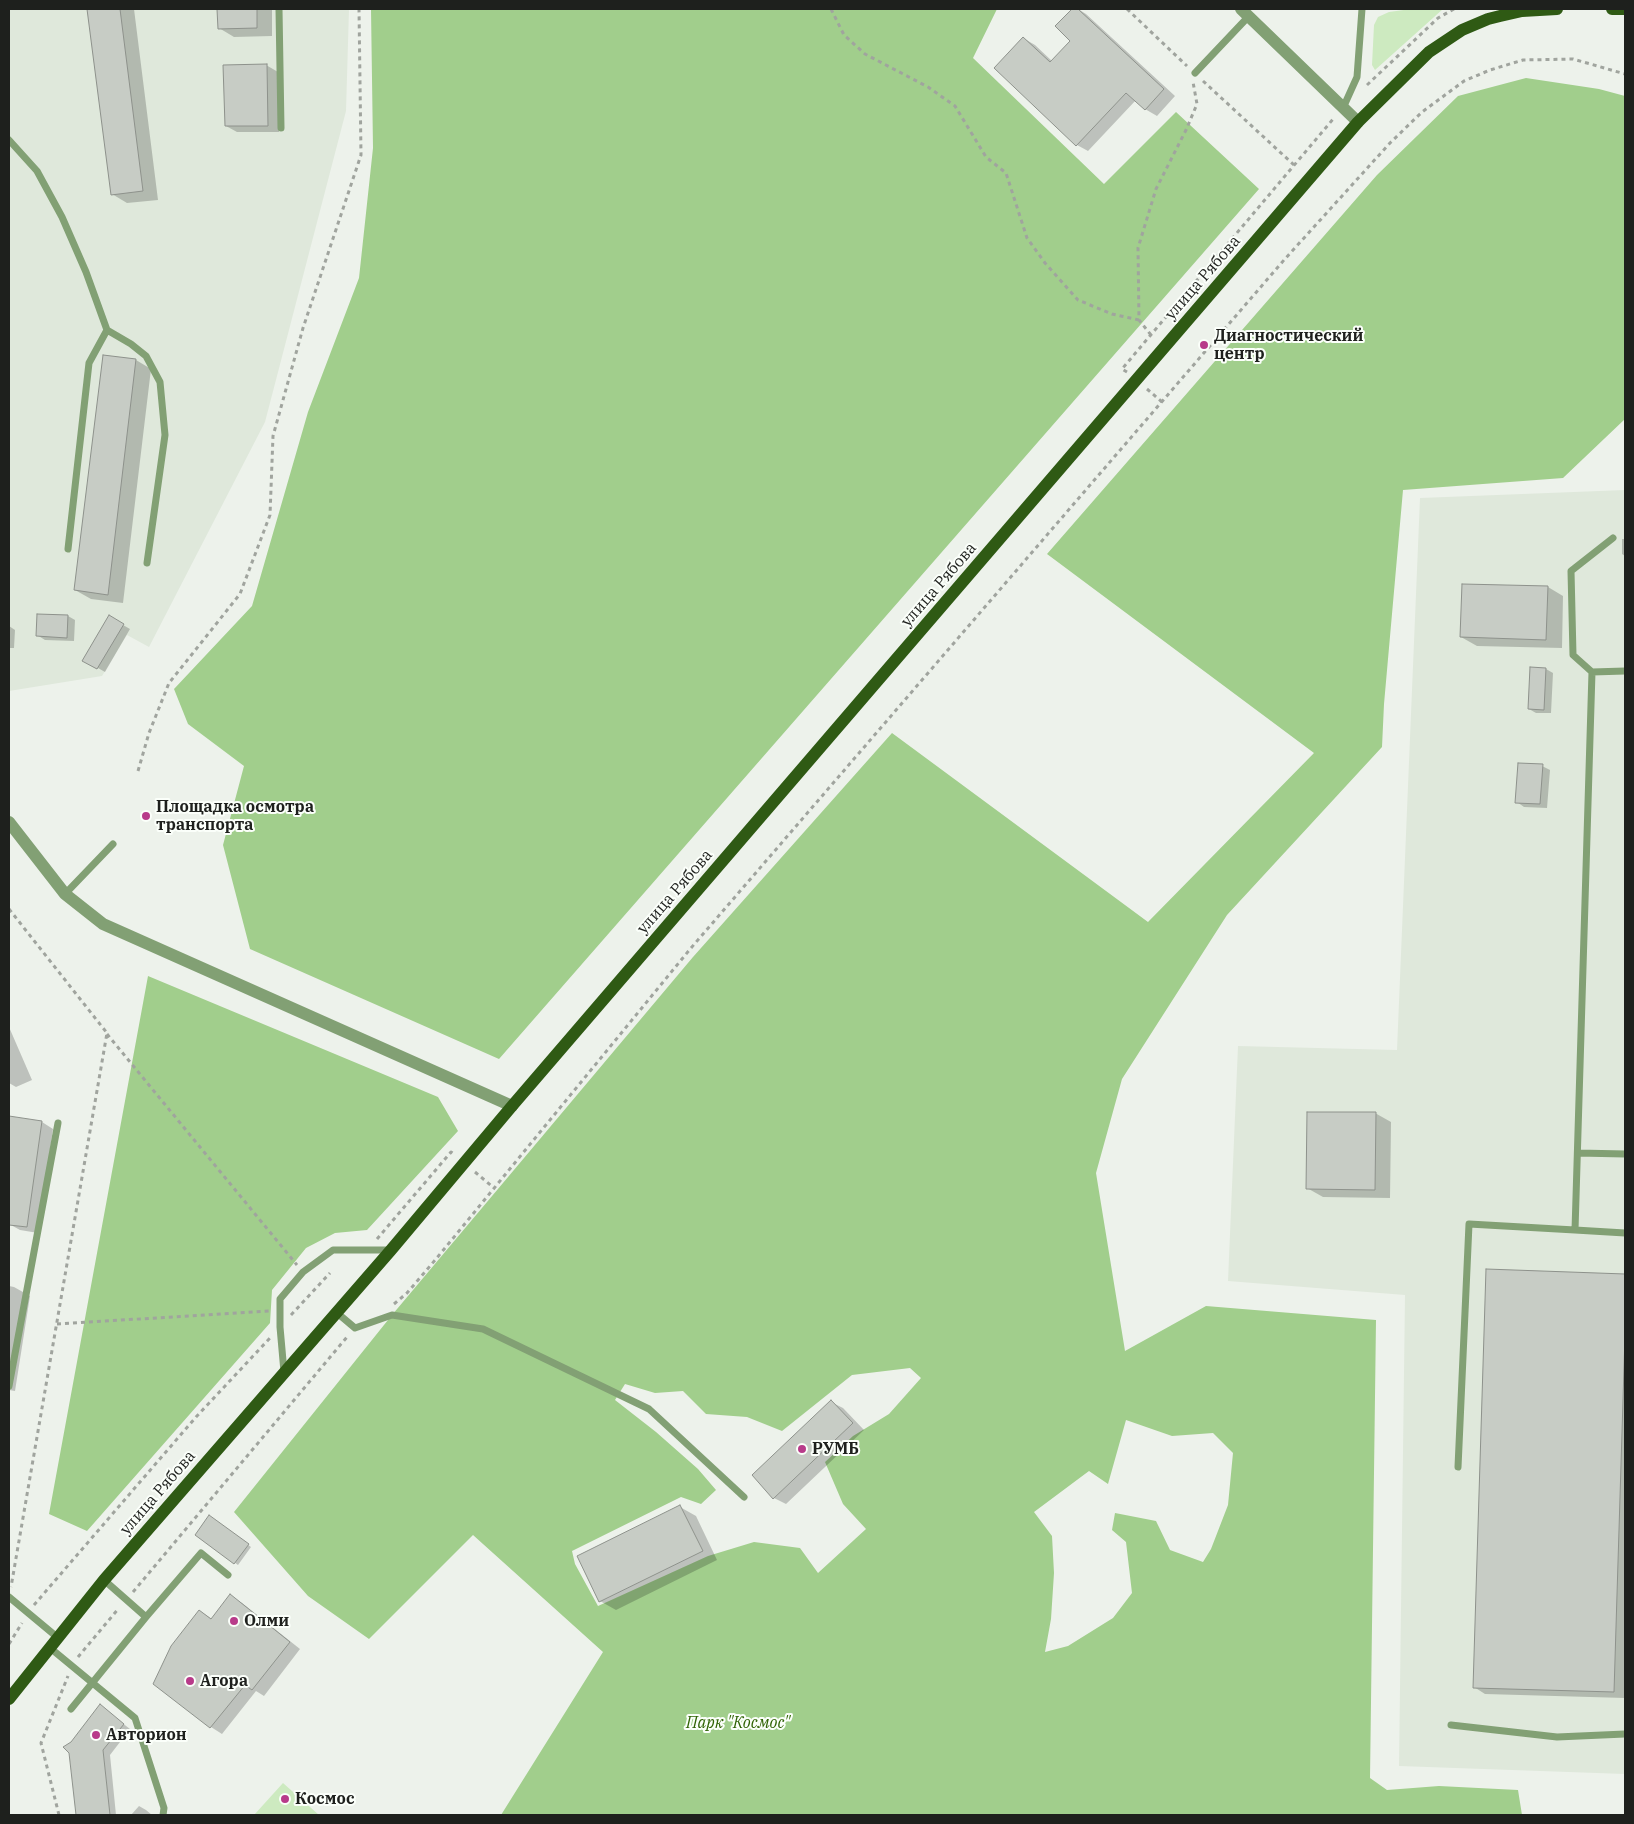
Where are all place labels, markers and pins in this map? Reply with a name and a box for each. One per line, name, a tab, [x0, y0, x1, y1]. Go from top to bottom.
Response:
place label: Диагностический центр	[1214, 326, 1363, 364]
marker: Диагностический центр	[1198, 339, 1210, 351]
place label: Площадка осмотра транспорта	[156, 797, 314, 835]
marker: Площадка осмотра транспорта	[140, 810, 152, 822]
place label: РУМБ	[812, 1439, 859, 1459]
marker: РУМБ	[796, 1443, 808, 1455]
place label: Олми	[244, 1611, 289, 1631]
marker: Олми	[228, 1615, 240, 1627]
place label: Агора	[200, 1671, 248, 1691]
marker: Агора	[184, 1675, 196, 1687]
place label: Авторион	[106, 1725, 187, 1745]
marker: Авторион	[90, 1729, 102, 1741]
place label: Космос	[295, 1789, 355, 1809]
marker: Космос	[279, 1793, 291, 1805]

